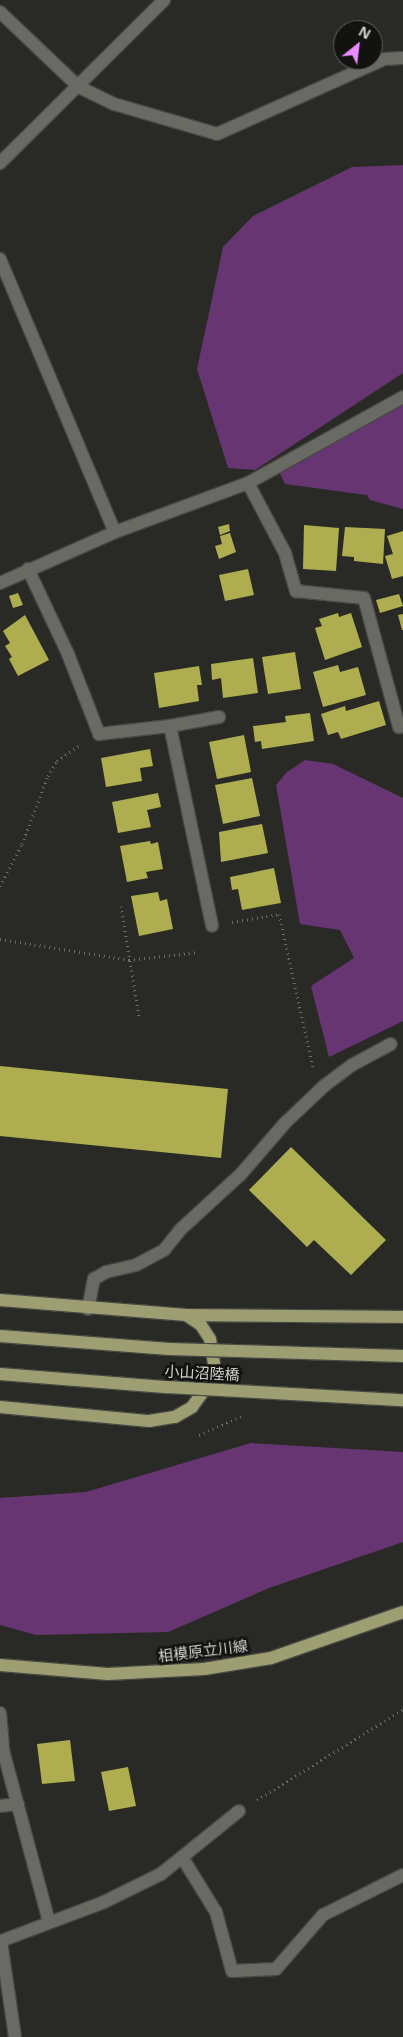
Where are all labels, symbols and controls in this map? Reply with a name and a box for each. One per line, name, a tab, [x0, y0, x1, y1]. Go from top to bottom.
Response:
north arrow	[333, 20, 383, 70]
text: N	[355, 21, 375, 43]
street label: 小山沼陸橋	[164, 1362, 240, 1384]
street label: 相模原立川線	[157, 1637, 249, 1665]

